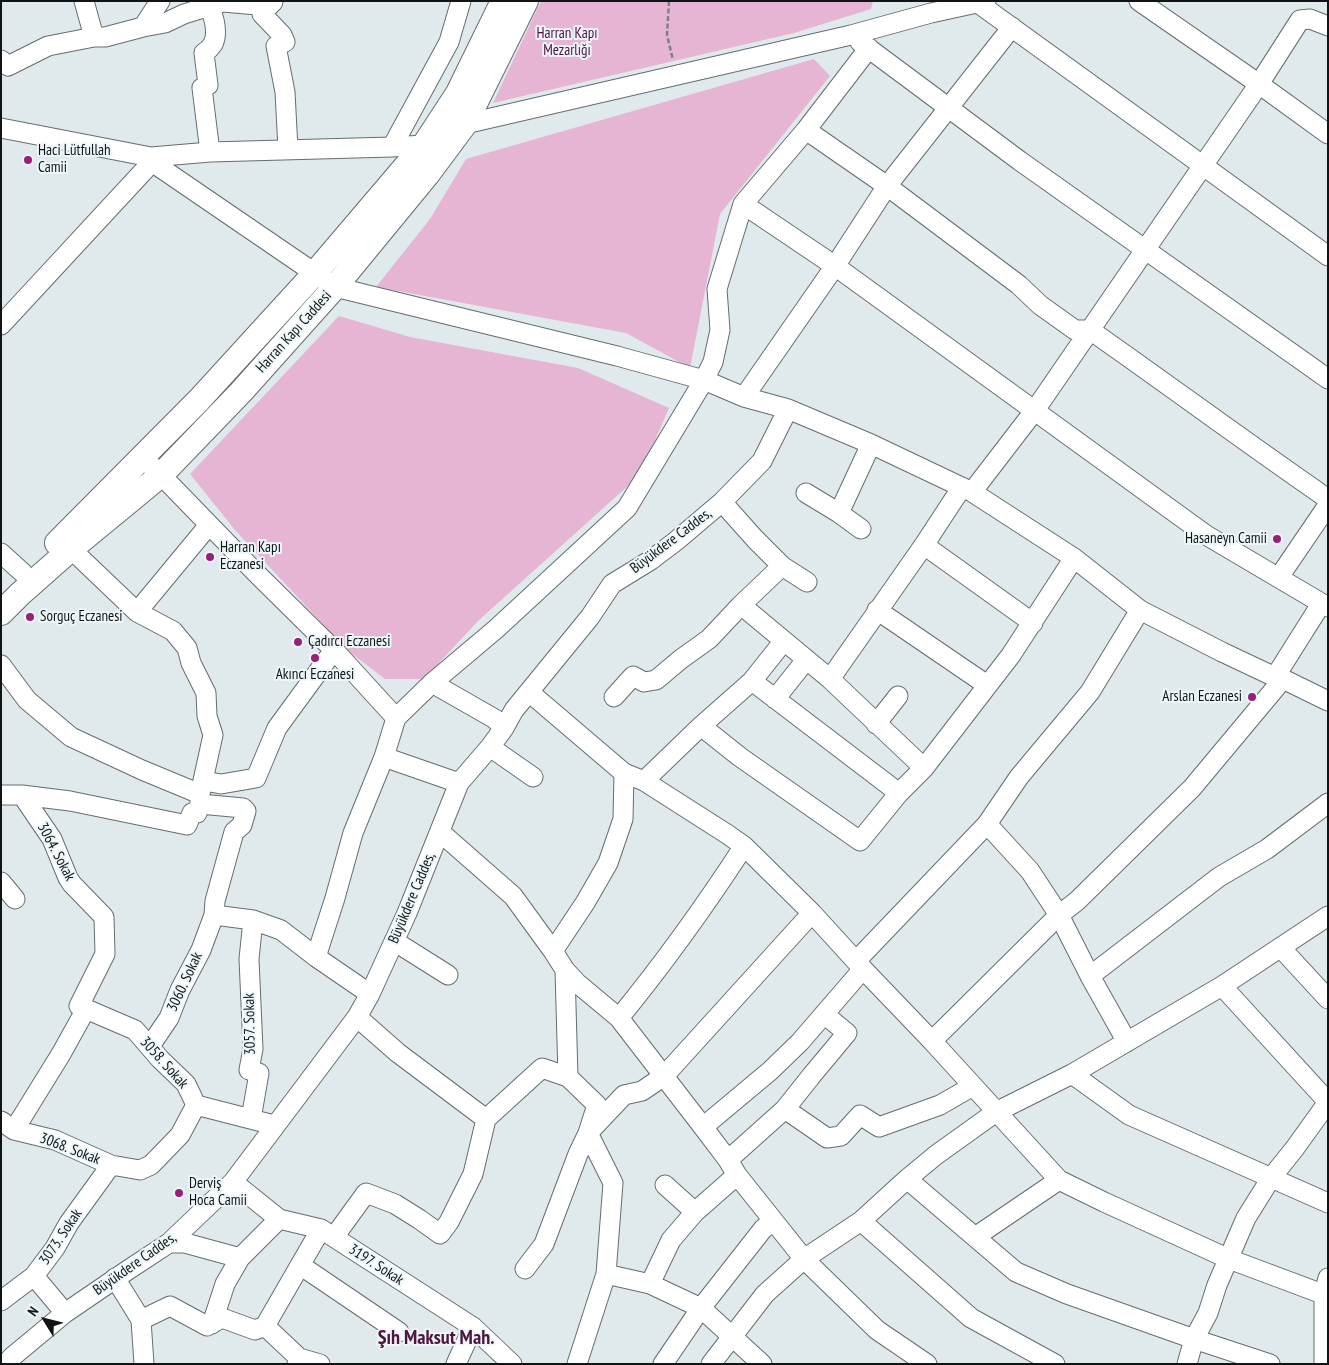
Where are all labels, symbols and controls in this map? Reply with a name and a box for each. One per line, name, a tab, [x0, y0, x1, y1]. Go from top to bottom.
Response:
park label: Harran Kapı Mezarlığı	[537, 25, 597, 60]
place label: Haci Lütfullah Camii	[38, 142, 111, 177]
marker: Haci Lütfullah Camii	[22, 154, 34, 166]
street label: Harran Kapı Caddesi	[252, 287, 336, 377]
street label: Büyükdere Caddes,	[627, 504, 715, 578]
place label: Hasaneyn Camii	[1185, 530, 1267, 548]
marker: Hasaneyn Camii	[1271, 533, 1283, 545]
place label: Harran Kapı Eczanesi	[220, 539, 281, 574]
marker: Harran Kapı Eczanesi	[204, 551, 216, 563]
place label: Sorguç Eczanesi	[40, 608, 123, 626]
marker: Sorguç Eczanesi	[24, 611, 36, 623]
place label: Çadırcı Eczanesi	[308, 633, 390, 651]
marker: Çadırcı Eczanesi	[292, 636, 304, 648]
marker: Akıncı Eczanesi	[309, 652, 321, 664]
place label: Akıncı Eczanesi	[276, 666, 354, 684]
place label: Arslan Eczanesi	[1162, 688, 1242, 706]
marker: Arslan Eczanesi	[1246, 691, 1258, 703]
street label: 3064. Sokak	[33, 820, 79, 884]
street label: Büyükdere Caddes,	[385, 850, 439, 946]
street label: 3060. Sokak	[163, 949, 207, 1015]
street label: 3057. Sokak	[240, 993, 260, 1055]
street label: 3058. Sokak	[136, 1033, 192, 1093]
street label: 3068. Sokak	[37, 1129, 103, 1169]
place label: Derviş Hoca Camii	[189, 1175, 247, 1210]
marker: Derviş Hoca Camii	[173, 1187, 185, 1199]
street label: 3073. Sokak	[36, 1206, 86, 1268]
street label: Büyükdere Caddes,	[90, 1229, 180, 1299]
street label: 3197. Sokak	[345, 1241, 407, 1289]
north arrow	[20, 1295, 70, 1345]
text: N	[23, 1303, 42, 1320]
district label: Şıh Maksut Mah.	[378, 1326, 494, 1350]

